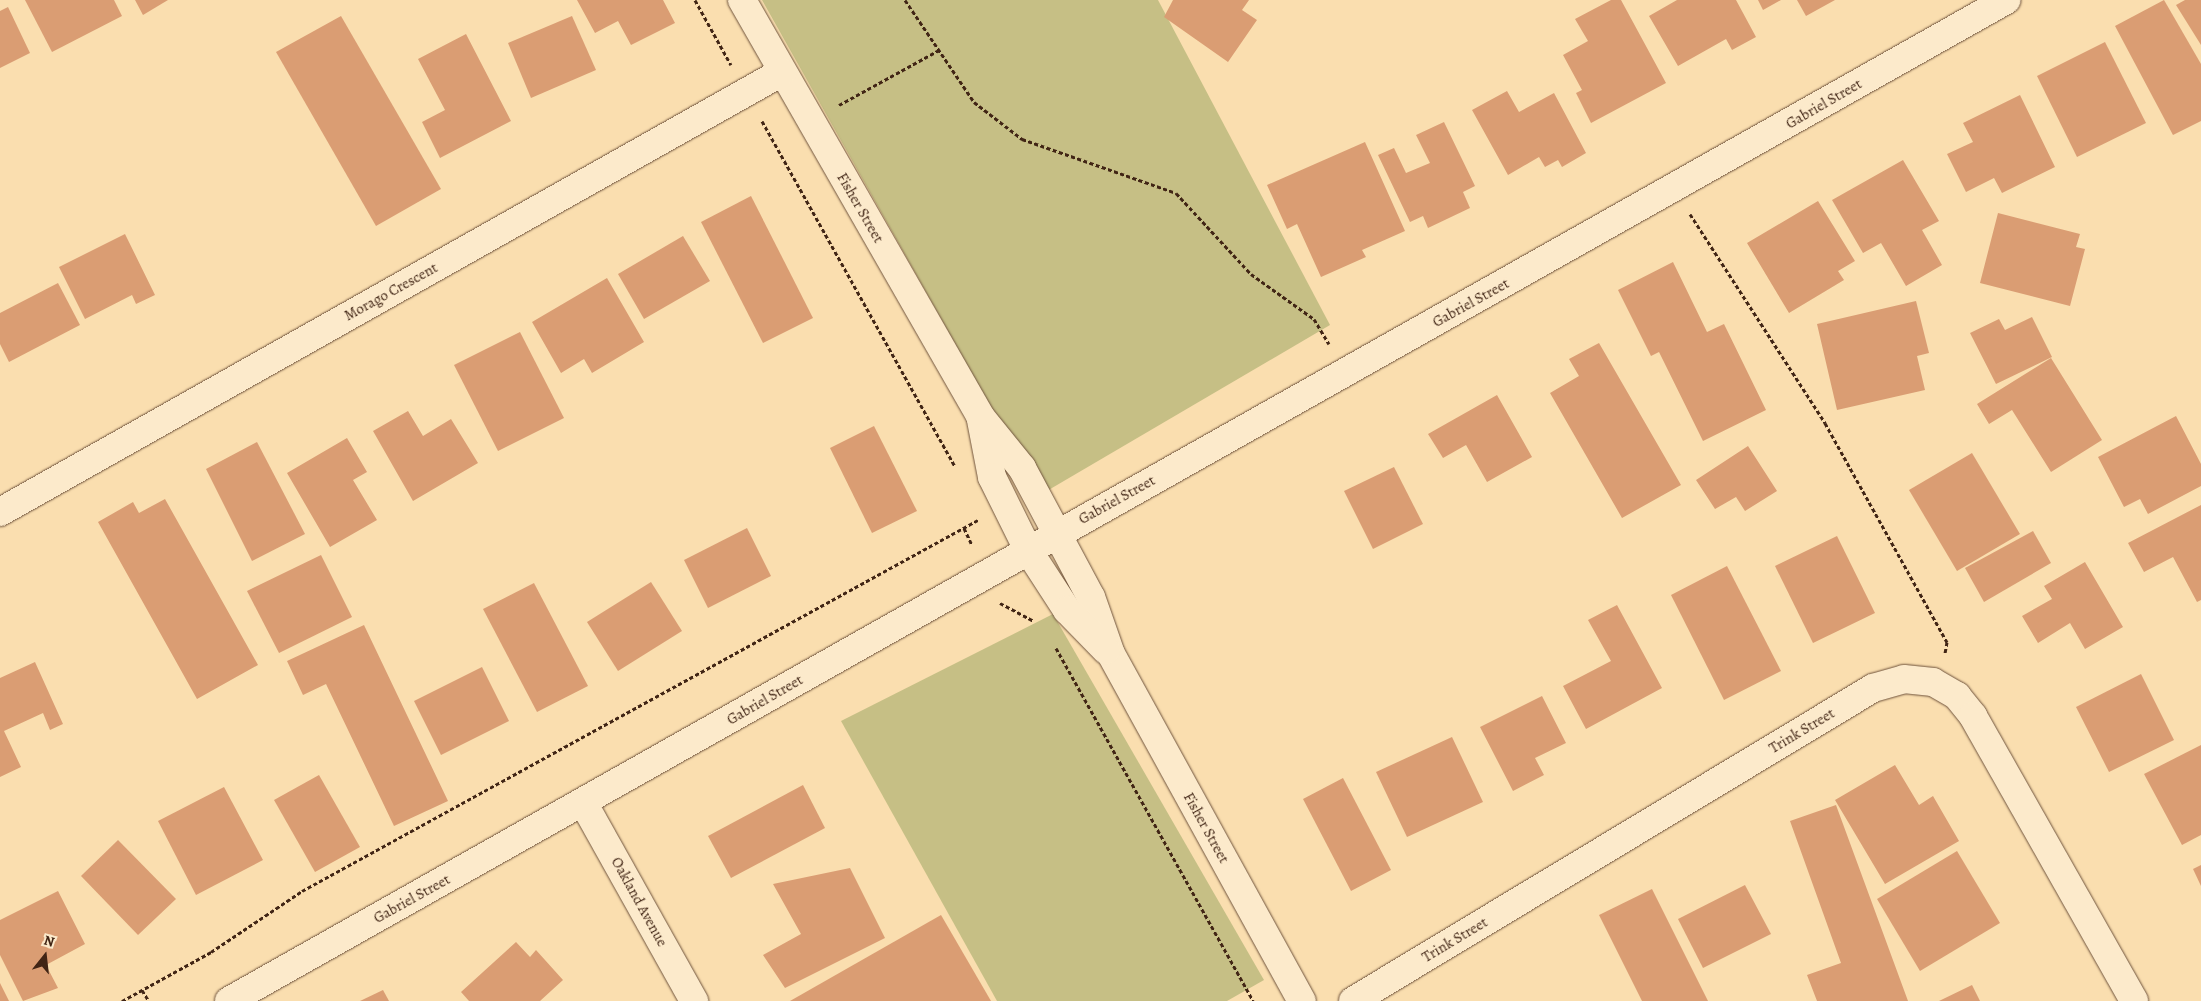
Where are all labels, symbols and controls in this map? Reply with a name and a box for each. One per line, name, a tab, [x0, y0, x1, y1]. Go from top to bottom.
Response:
street label: Gabriel Street	[1783, 75, 1865, 133]
street label: Fisher Street	[833, 170, 887, 246]
street label: Morago Crescent	[341, 259, 441, 325]
street label: Gabriel Street	[1430, 275, 1512, 331]
street label: Gabriel Street	[1076, 472, 1158, 528]
street label: Gabriel Street	[724, 671, 806, 729]
street label: Trink Street	[1766, 704, 1838, 758]
street label: Fisher Street	[1179, 790, 1233, 866]
street label: Oakland Avenue	[607, 854, 671, 950]
street label: Gabriel Street	[371, 871, 453, 927]
street label: Trink Street	[1419, 913, 1491, 967]
north arrow	[20, 931, 70, 981]
text: N	[42, 931, 57, 952]

